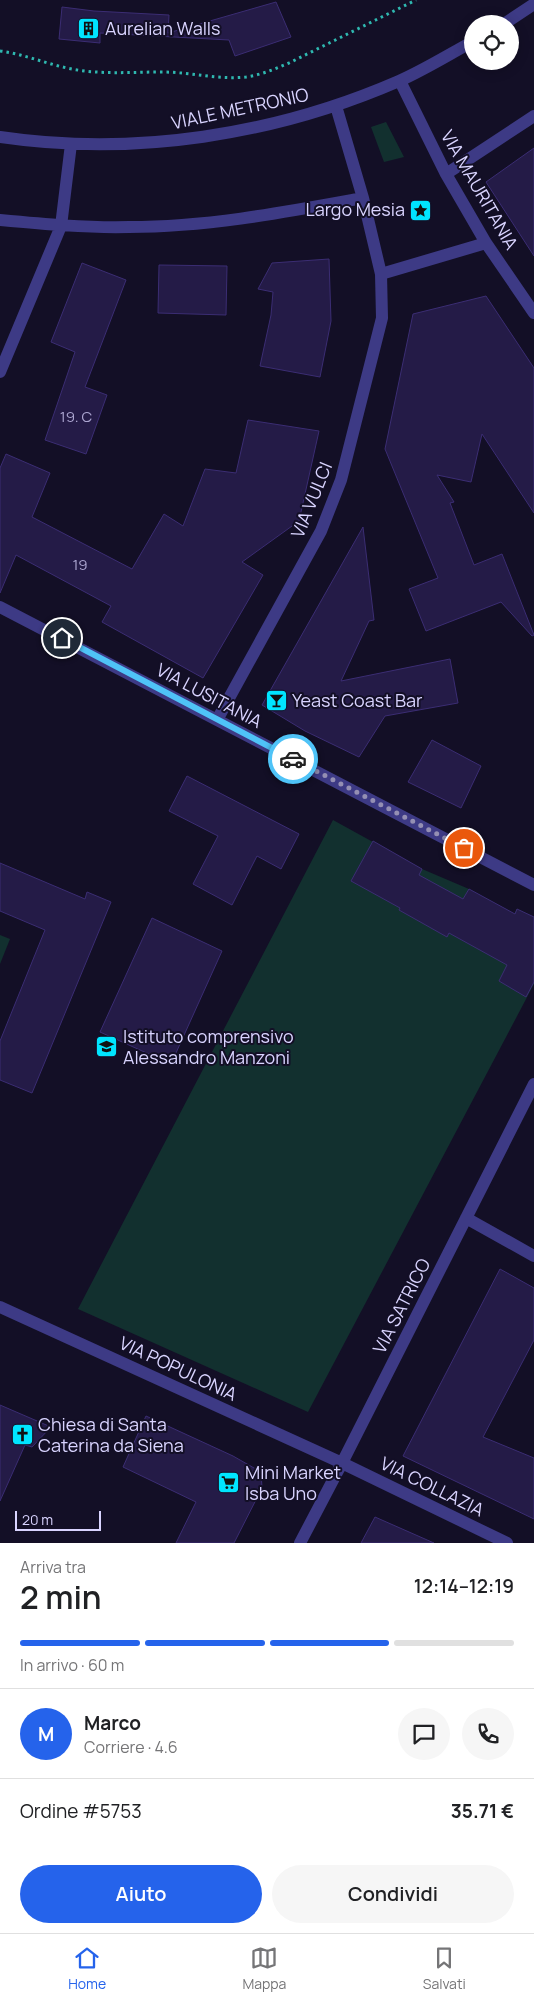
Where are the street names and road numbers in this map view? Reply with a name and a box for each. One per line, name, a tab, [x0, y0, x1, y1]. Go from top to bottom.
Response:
street label: VIALE METRONIO	[169, 82, 311, 134]
street label: VIA MAURITANIA	[436, 125, 524, 254]
street label: VIA VULCI	[285, 458, 337, 541]
street label: VIA LUSITANIA	[152, 657, 267, 733]
street label: VIA SATRICO	[367, 1254, 435, 1357]
street label: VIA POPULONIA	[116, 1330, 242, 1406]
street label: VIA COLLAZIA	[377, 1451, 489, 1522]

